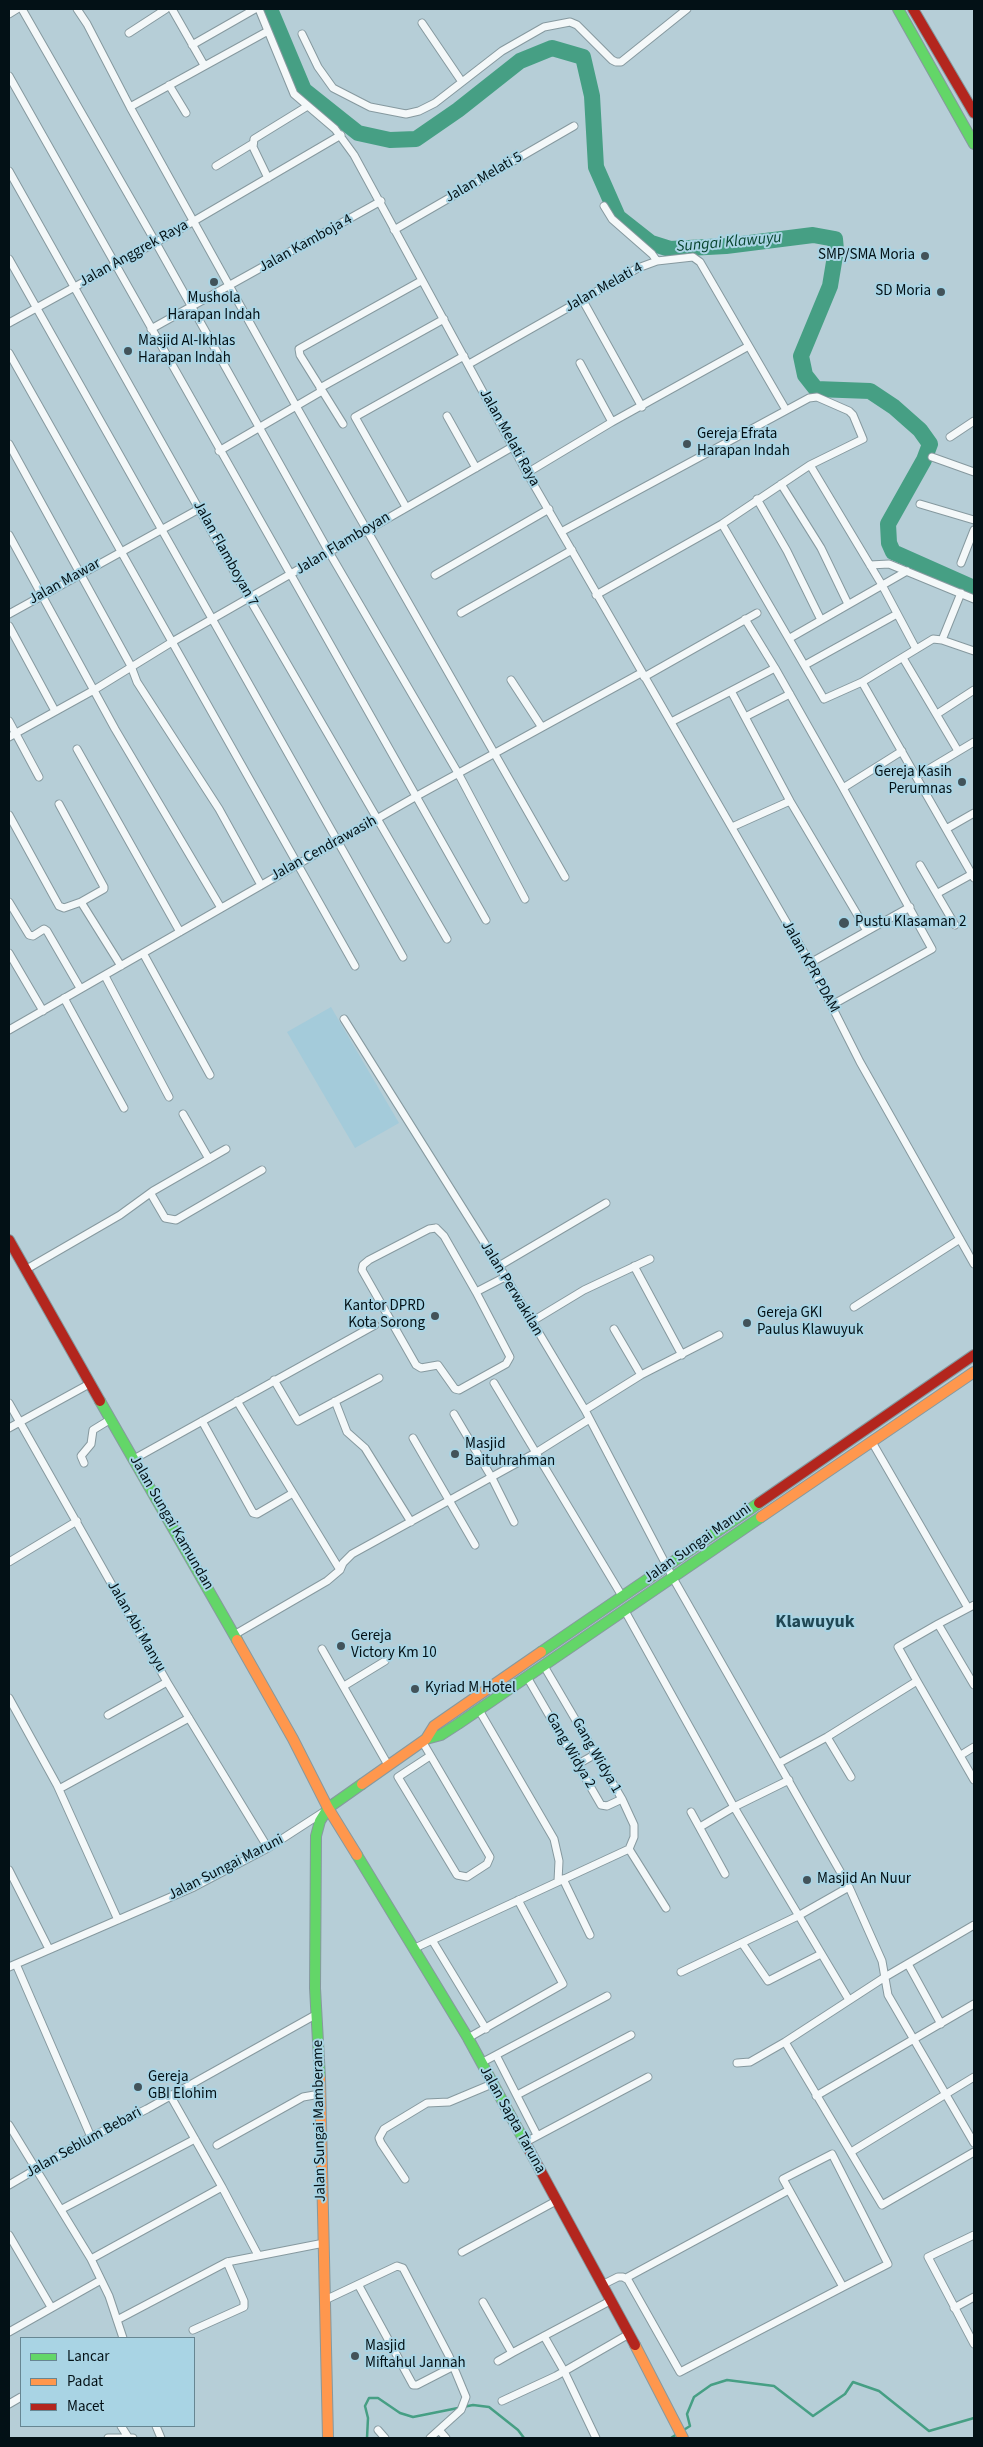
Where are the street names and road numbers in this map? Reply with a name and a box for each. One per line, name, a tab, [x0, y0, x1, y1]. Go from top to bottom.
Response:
street label: Jalan Melati 5	[442, 149, 526, 207]
street label: Jalan Kamboja 4	[256, 211, 356, 277]
street label: Jalan Anggrek Raya	[76, 217, 192, 291]
street label: Jalan Melati 4	[562, 259, 646, 317]
street label: Jalan Melati Raya	[475, 386, 543, 490]
street label: Jalan Flamboyan 7	[189, 498, 261, 610]
street label: Jalan Flamboyan	[292, 509, 394, 579]
street label: Jalan Mawar	[26, 555, 104, 609]
street label: Jalan Cendrawasih	[268, 812, 380, 886]
street label: Jalan KPR PDAM	[777, 918, 843, 1016]
street label: Jalan Perwakilan	[476, 1238, 546, 1340]
street label: Jalan Sungai Kamundan	[125, 1453, 217, 1593]
street label: Jalan Sungai Maruni	[641, 1500, 755, 1588]
street label: Jalan Abi Manyu	[103, 1578, 169, 1676]
street label: Gang Widya 2	[541, 1710, 599, 1792]
street label: Gang Widya 1	[567, 1715, 625, 1797]
street label: Jalan Sungai Maruni	[165, 1831, 287, 1905]
street label: Jalan Sungai Mamberame	[310, 2040, 330, 2202]
street label: Jalan Sapta Taruna	[475, 2063, 549, 2177]
street label: Jalan Seblum Bebari	[23, 2104, 145, 2182]

